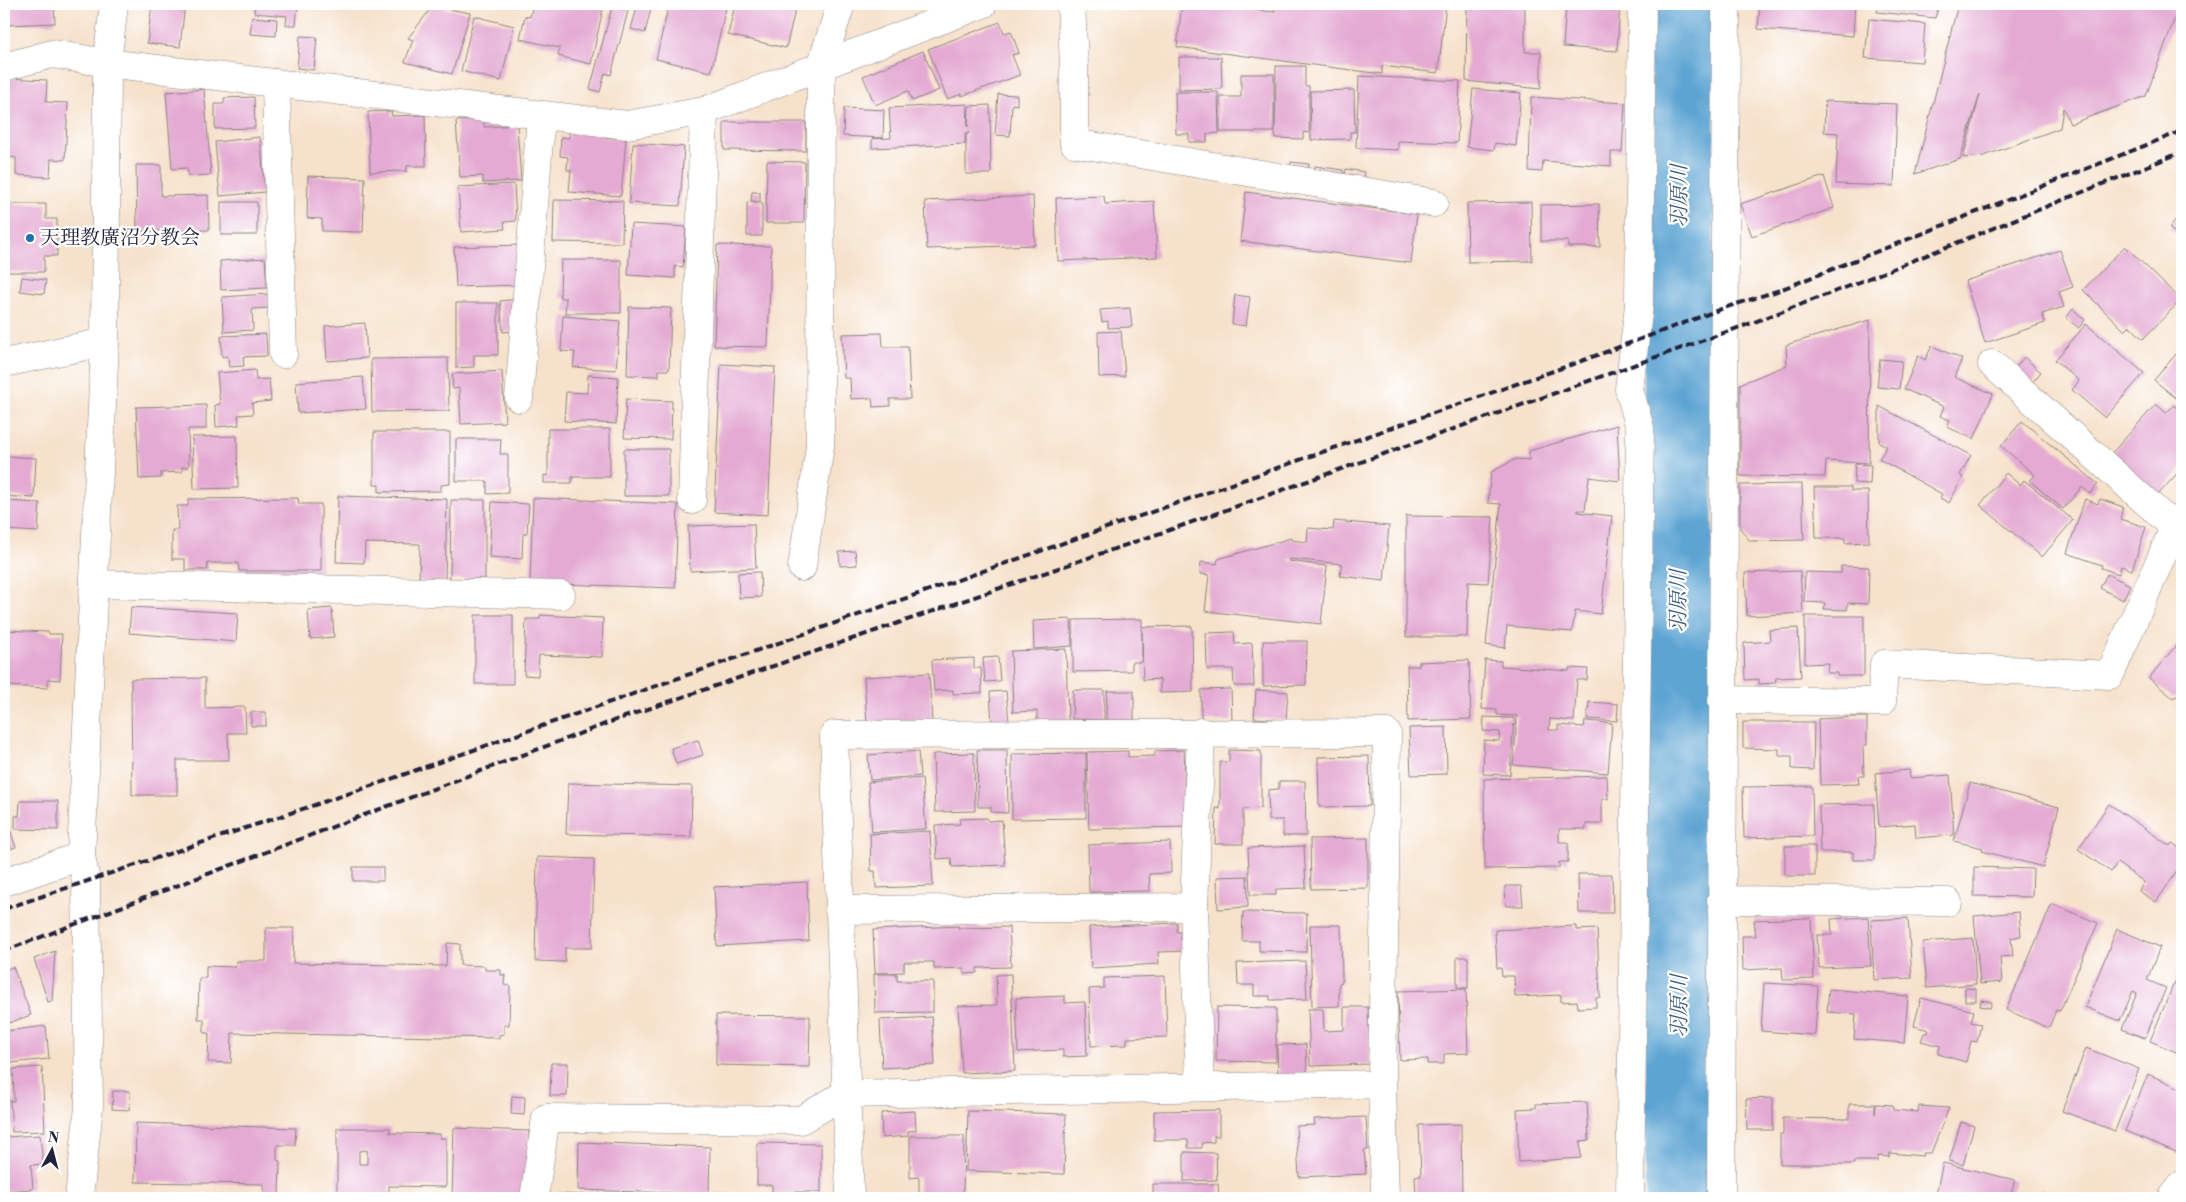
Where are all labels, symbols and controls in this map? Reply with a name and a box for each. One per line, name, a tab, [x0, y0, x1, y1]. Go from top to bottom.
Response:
water label: 羽原川	[1667, 163, 1693, 228]
place label: 天理教廣沼分教会	[40, 226, 200, 251]
marker: 天理教廣沼分教会	[24, 232, 36, 244]
water label: 羽原川	[1666, 568, 1692, 633]
water label: 羽原川	[1667, 973, 1693, 1038]
north arrow	[28, 1124, 78, 1174]
text: N	[47, 1128, 60, 1148]

